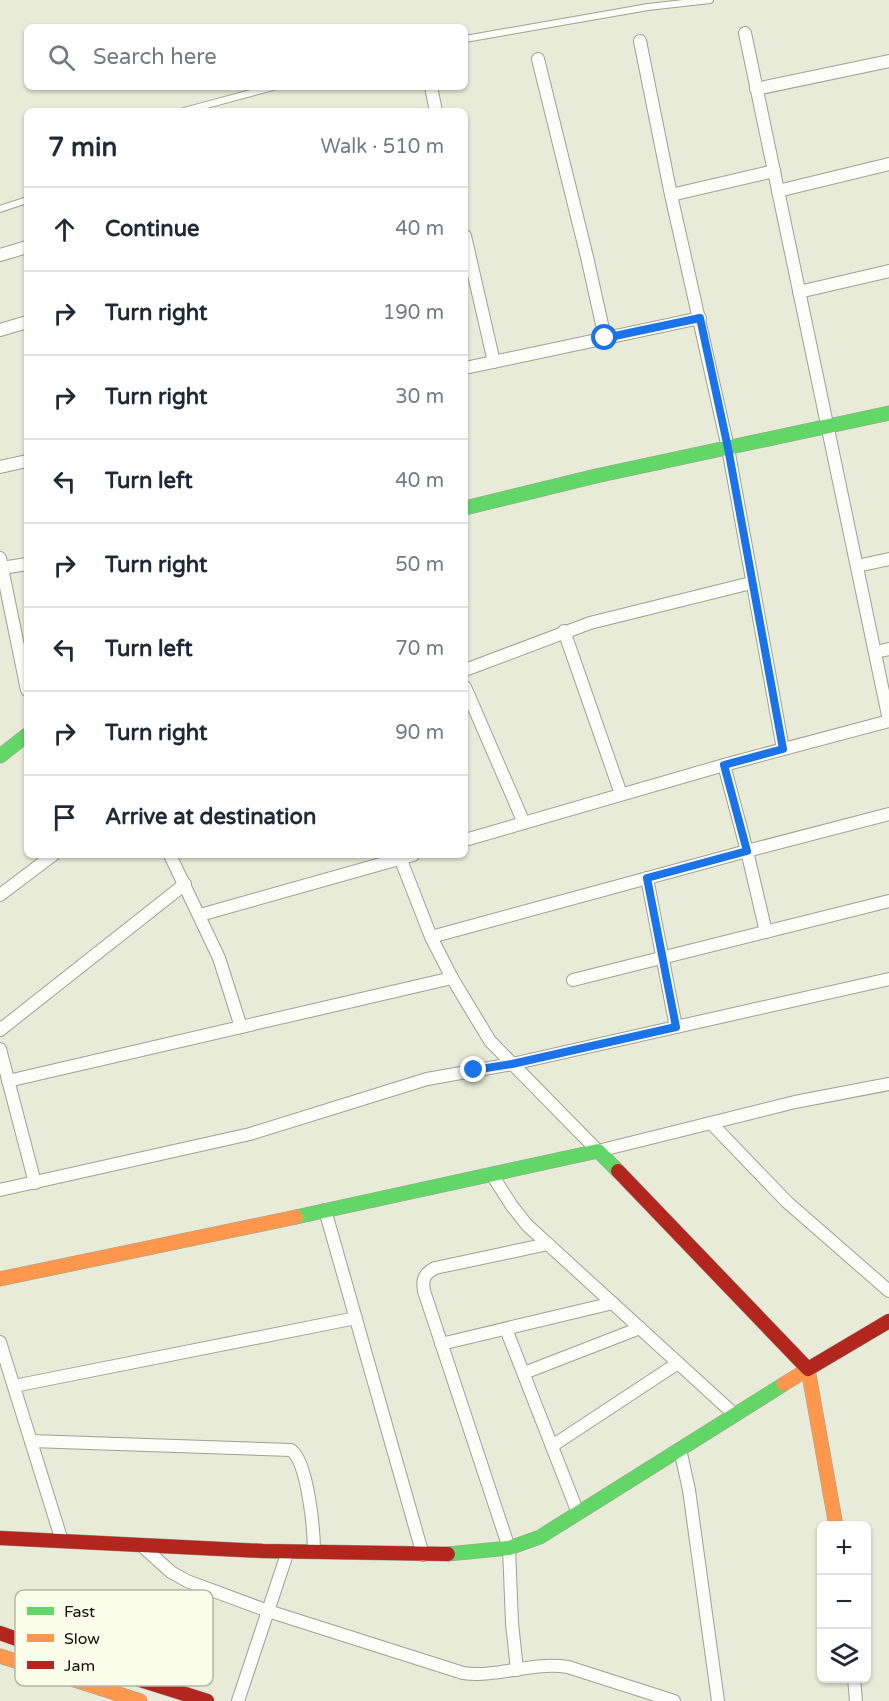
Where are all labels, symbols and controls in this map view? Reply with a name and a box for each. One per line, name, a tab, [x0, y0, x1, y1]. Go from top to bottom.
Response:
search box	[24, 24, 468, 90]
icon: search	[45, 41, 78, 74]
text: Search here	[93, 44, 217, 70]
text: 7 min	[48, 132, 117, 163]
text: Walk · 510 m	[321, 135, 444, 159]
icon: ahead	[48, 213, 81, 246]
text: Continue	[105, 216, 200, 242]
text: 40 m	[395, 217, 444, 241]
icon: right	[48, 297, 81, 330]
text: Turn right	[105, 300, 207, 326]
text: 190 m	[383, 301, 444, 325]
route start	[591, 324, 617, 350]
icon: right	[48, 381, 81, 414]
text: Turn right	[105, 384, 207, 410]
text: 30 m	[395, 385, 444, 409]
icon: left	[48, 465, 81, 498]
text: Turn left	[105, 468, 193, 494]
text: 40 m	[395, 469, 444, 493]
icon: right	[48, 549, 81, 582]
text: Turn right	[105, 552, 207, 578]
text: 50 m	[395, 553, 444, 577]
icon: left	[48, 633, 81, 666]
text: Turn left	[105, 636, 193, 662]
text: 70 m	[395, 637, 444, 661]
icon: right	[48, 717, 81, 750]
text: Turn right	[105, 720, 207, 746]
text: 90 m	[395, 721, 444, 745]
icon: arrive	[48, 801, 81, 834]
text: Arrive at destination	[105, 804, 316, 830]
route end	[460, 1056, 486, 1082]
map controls	[817, 1521, 871, 1683]
button: +	[817, 1521, 871, 1575]
button: −	[817, 1575, 871, 1629]
legend	[15, 1590, 213, 1686]
text: Fast	[64, 1602, 95, 1622]
text: Slow	[64, 1629, 100, 1649]
button: layers	[817, 1629, 871, 1683]
text: Jam	[64, 1656, 95, 1676]

